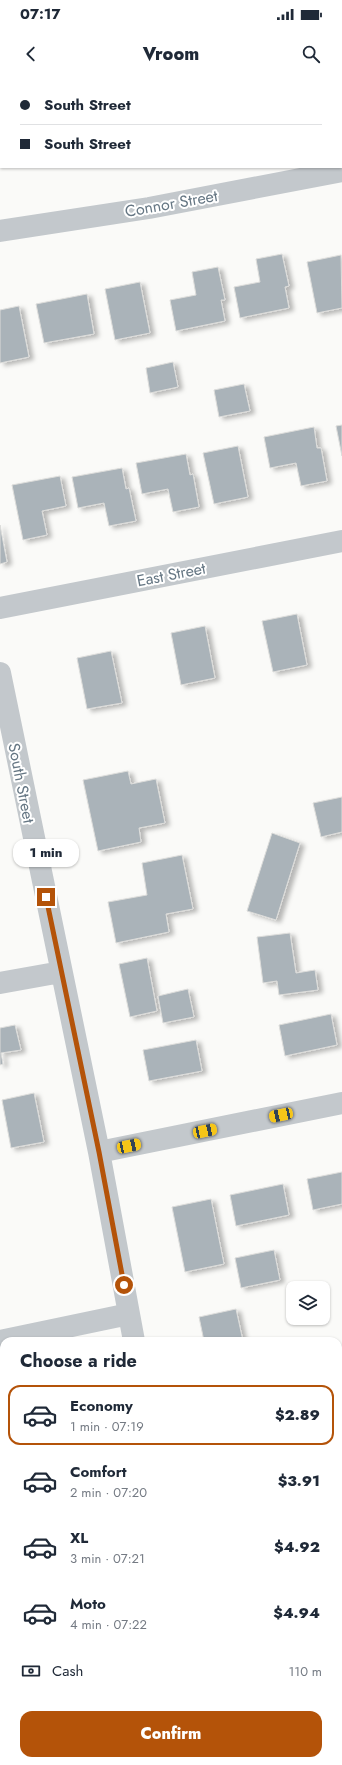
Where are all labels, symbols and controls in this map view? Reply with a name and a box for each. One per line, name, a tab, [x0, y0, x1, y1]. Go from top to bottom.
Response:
text: 07:17	[20, 3, 61, 25]
text: Vroom	[143, 41, 199, 67]
icon: back	[20, 43, 42, 65]
icon: search	[300, 43, 322, 65]
text: South Street	[44, 94, 131, 116]
text: South Street	[44, 133, 131, 155]
street label: Connor Street	[123, 184, 219, 223]
street label: East Street	[135, 557, 208, 592]
street label: South Street	[2, 741, 41, 825]
callout: 1 min	[13, 839, 79, 867]
text: 1 min	[30, 843, 62, 862]
route end	[37, 888, 55, 906]
car	[268, 1107, 294, 1123]
car	[192, 1123, 218, 1139]
car	[116, 1138, 142, 1154]
route start	[115, 1276, 133, 1294]
map controls	[286, 1281, 330, 1325]
button: layers	[286, 1281, 330, 1325]
text: Choose a ride	[20, 1348, 137, 1374]
text: Economy	[70, 1395, 133, 1417]
icon: car	[22, 1397, 58, 1433]
text: $2.89	[275, 1404, 320, 1426]
text: 1 min · 07:19	[70, 1417, 144, 1436]
text: Comfort	[70, 1461, 127, 1483]
icon: car	[22, 1463, 58, 1499]
text: $3.91	[278, 1470, 320, 1492]
text: 2 min · 07:20	[70, 1483, 147, 1502]
text: XL	[70, 1527, 88, 1549]
icon: car	[22, 1529, 58, 1565]
text: $4.92	[274, 1536, 320, 1558]
text: 3 min · 07:21	[70, 1549, 145, 1568]
text: Moto	[70, 1593, 106, 1615]
icon: car	[22, 1595, 58, 1631]
text: $4.94	[273, 1602, 320, 1624]
text: 4 min · 07:22	[70, 1615, 147, 1634]
icon: cash	[20, 1660, 42, 1682]
text: Cash	[52, 1660, 83, 1682]
text: 110 m	[288, 1662, 322, 1681]
button: Confirm	[20, 1711, 322, 1757]

